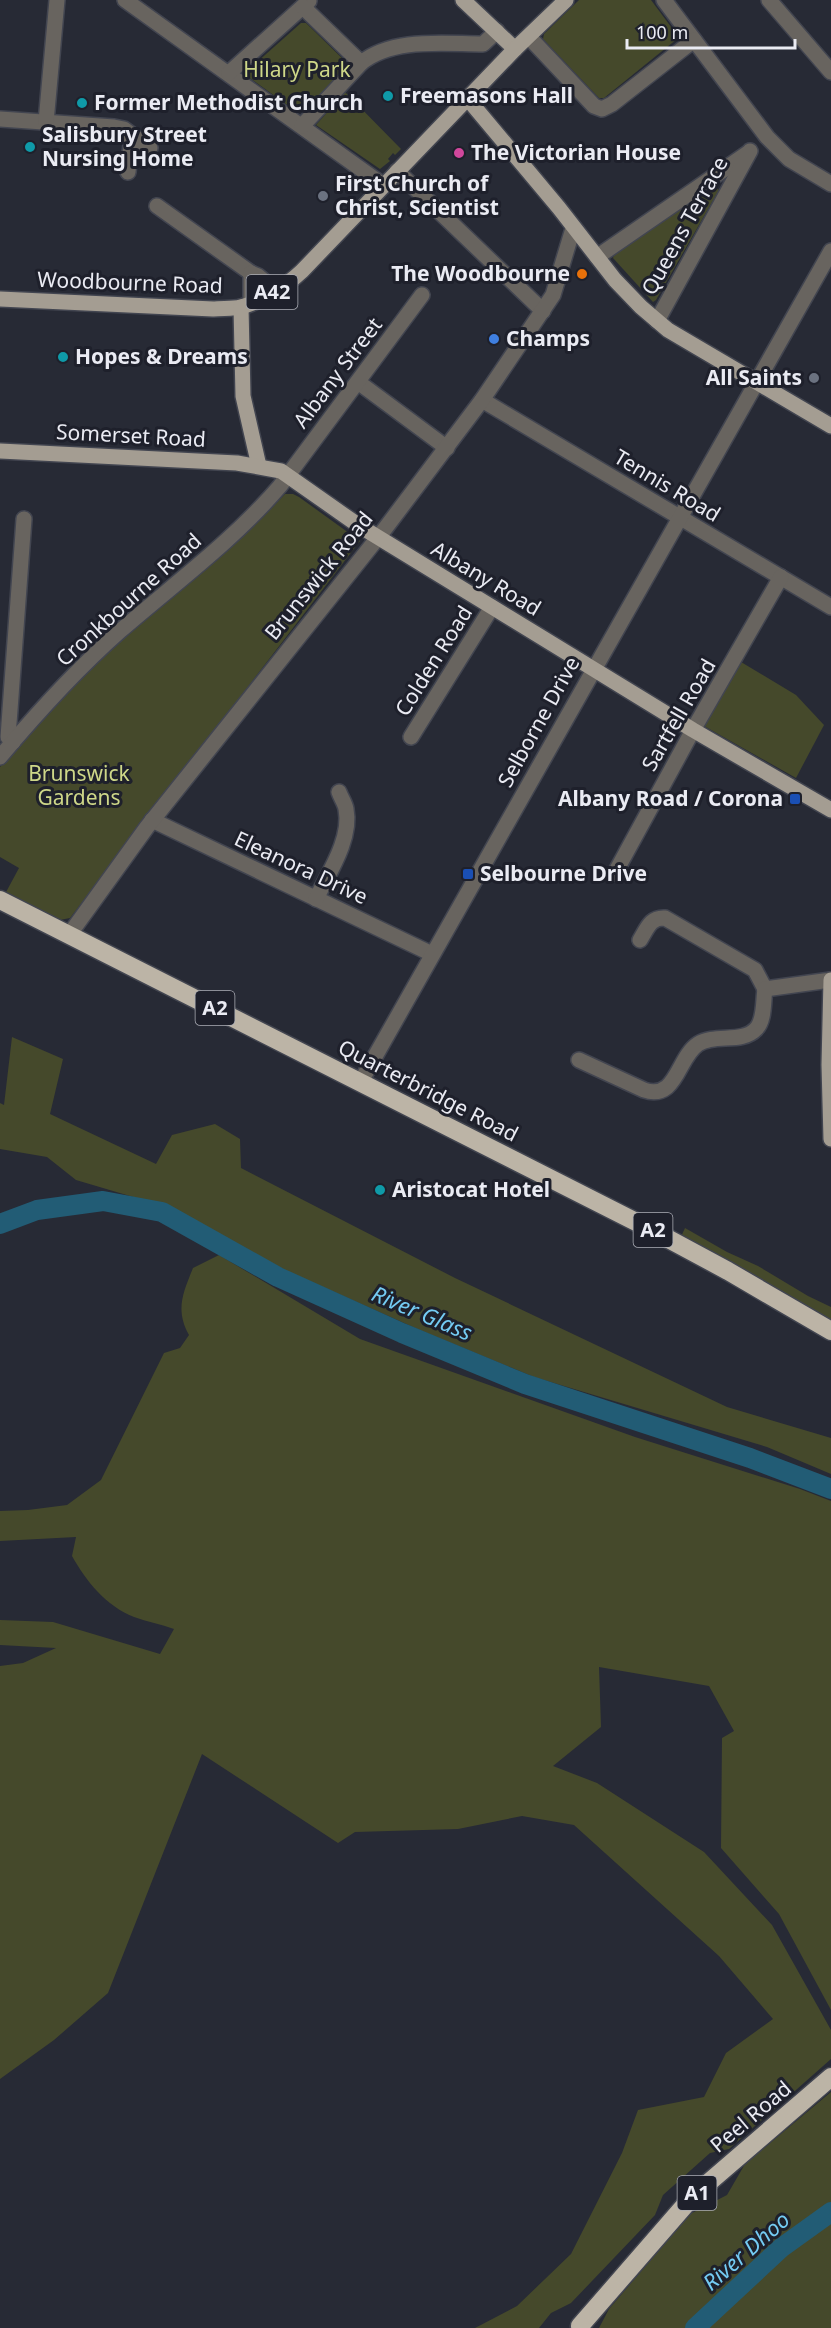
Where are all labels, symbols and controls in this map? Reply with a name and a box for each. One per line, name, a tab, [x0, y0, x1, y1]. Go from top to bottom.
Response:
scale bar	[627, 12, 795, 50]
text: 100 m	[636, 20, 688, 44]
park label: Hilary Park	[243, 55, 351, 83]
place label: Freemasons Hall	[400, 81, 573, 109]
place label: Former Methodist Church	[94, 88, 363, 116]
marker: Freemasons Hall	[381, 89, 395, 103]
marker: Former Methodist Church	[75, 96, 89, 110]
place label: Salisbury Street Nursing Home	[42, 120, 207, 172]
place label: The Victorian House	[471, 138, 681, 166]
marker: Salisbury Street Nursing Home	[23, 140, 37, 154]
marker: The Victorian House	[452, 146, 466, 160]
street label: Queens Terrace	[634, 151, 734, 300]
place label: First Church of Christ, Scientist	[335, 169, 499, 221]
marker: First Church of Christ, Scientist	[316, 189, 330, 203]
place label: The Woodbourne	[391, 259, 570, 287]
street label: Woodbourne Road	[37, 265, 223, 299]
marker: The Woodbourne	[575, 267, 589, 281]
road number: A42	[246, 275, 298, 309]
street label: Albany Street	[287, 311, 388, 433]
place label: Champs	[506, 324, 590, 352]
marker: Champs	[487, 332, 501, 346]
place label: Hopes & Dreams	[75, 342, 248, 370]
marker: Hopes & Dreams	[56, 350, 70, 364]
place label: All Saints	[706, 363, 802, 391]
marker: All Saints	[807, 371, 821, 385]
street label: Somerset Road	[56, 417, 207, 453]
street label: Tennis Road	[609, 442, 726, 528]
street label: Brunswick Road	[258, 505, 379, 645]
street label: Cronkbourne Road	[50, 526, 207, 672]
street label: Albany Road	[427, 534, 547, 622]
street label: Colden Road	[388, 600, 478, 721]
street label: Selborne Drive	[491, 651, 586, 792]
street label: Sartfell Road	[635, 653, 722, 776]
park label: Brunswick Gardens	[28, 759, 131, 811]
place label: Albany Road / Corona	[558, 784, 783, 812]
marker: Albany Road / Corona	[788, 792, 802, 806]
street label: Eleanora Drive	[230, 824, 373, 910]
place label: Selbourne Drive	[480, 859, 647, 887]
marker: Selbourne Drive	[461, 867, 475, 881]
road number: A2	[196, 991, 234, 1025]
street label: Quarterbridge Road	[334, 1033, 523, 1148]
place label: Aristocat Hotel	[392, 1175, 550, 1203]
marker: Aristocat Hotel	[373, 1183, 387, 1197]
road number: A2	[634, 1213, 672, 1247]
water label: River Glass	[368, 1278, 478, 1347]
street label: Peel Road	[704, 2074, 797, 2158]
road number: A1	[678, 2176, 716, 2210]
water label: River Dhoo	[695, 2204, 795, 2296]

